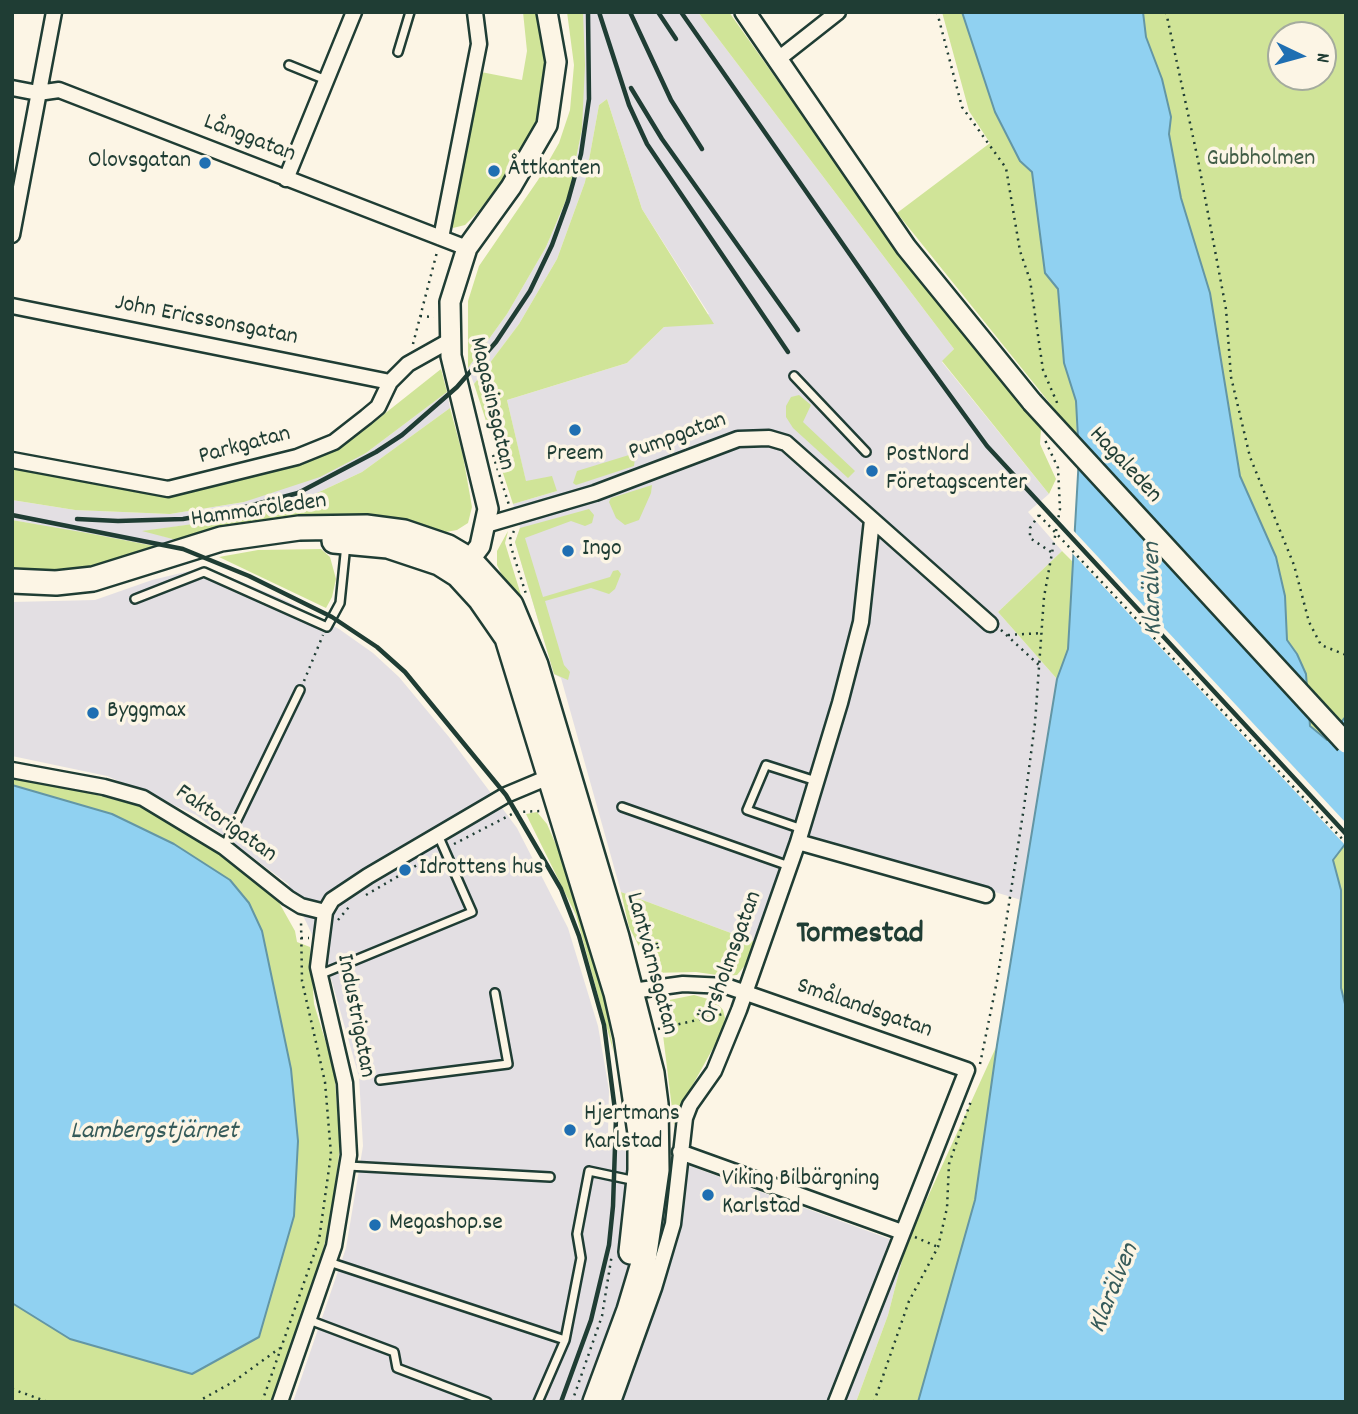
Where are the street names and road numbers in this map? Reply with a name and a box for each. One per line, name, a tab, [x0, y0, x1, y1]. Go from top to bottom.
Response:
street label: Långgatan	[199, 109, 299, 171]
street label: John Ericssonsgatan	[112, 290, 300, 354]
street label: Magasinsgatan	[461, 335, 519, 473]
street label: Pumpgatan	[625, 407, 731, 469]
street label: Parkgatan	[196, 421, 294, 473]
street label: Hagaleden	[1081, 422, 1167, 510]
street label: Hammaröleden	[189, 488, 329, 536]
street label: Faktorigatan	[169, 779, 281, 871]
street label: Örsholmsgatan	[696, 888, 770, 1028]
street label: Lantvärnsgatan	[617, 890, 683, 1038]
street label: Industrigatan	[328, 952, 380, 1080]
street label: Smålandsgatan	[792, 973, 936, 1047]

